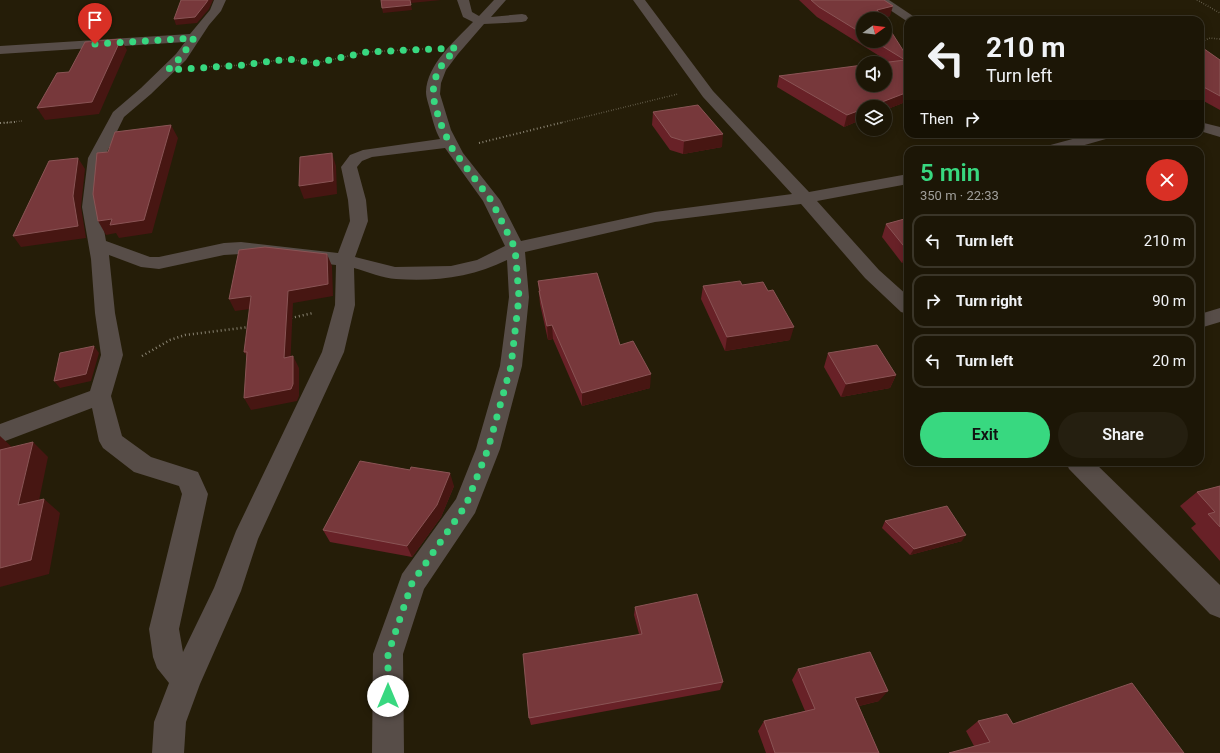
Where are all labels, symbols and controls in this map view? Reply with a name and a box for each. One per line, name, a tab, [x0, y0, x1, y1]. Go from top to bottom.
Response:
pin	[78, 3, 112, 44]
icon: arrive	[84, 9, 106, 31]
north arrow	[856, 12, 892, 48]
map controls	[856, 12, 892, 136]
text: 210 m	[986, 31, 1065, 64]
icon: left	[920, 32, 972, 84]
button: sound	[856, 56, 892, 92]
text: Turn left	[986, 65, 1052, 86]
button: layers	[856, 100, 892, 136]
icon: right	[961, 108, 983, 130]
text: Then	[920, 110, 953, 128]
text: 5 min	[920, 159, 980, 187]
button: close	[1146, 159, 1188, 201]
text: 350 m · 22:33	[920, 188, 999, 203]
icon: left	[922, 230, 944, 252]
text: Turn left	[956, 232, 1013, 250]
text: 210 m	[1144, 232, 1186, 250]
icon: right	[922, 290, 944, 312]
text: Turn right	[956, 292, 1022, 310]
text: 90 m	[1152, 292, 1186, 310]
icon: left	[922, 350, 944, 372]
text: Turn left	[956, 352, 1013, 370]
text: 20 m	[1152, 352, 1186, 370]
button: Exit	[920, 412, 1050, 458]
button: Share	[1058, 412, 1188, 458]
position arrow	[367, 675, 409, 717]

